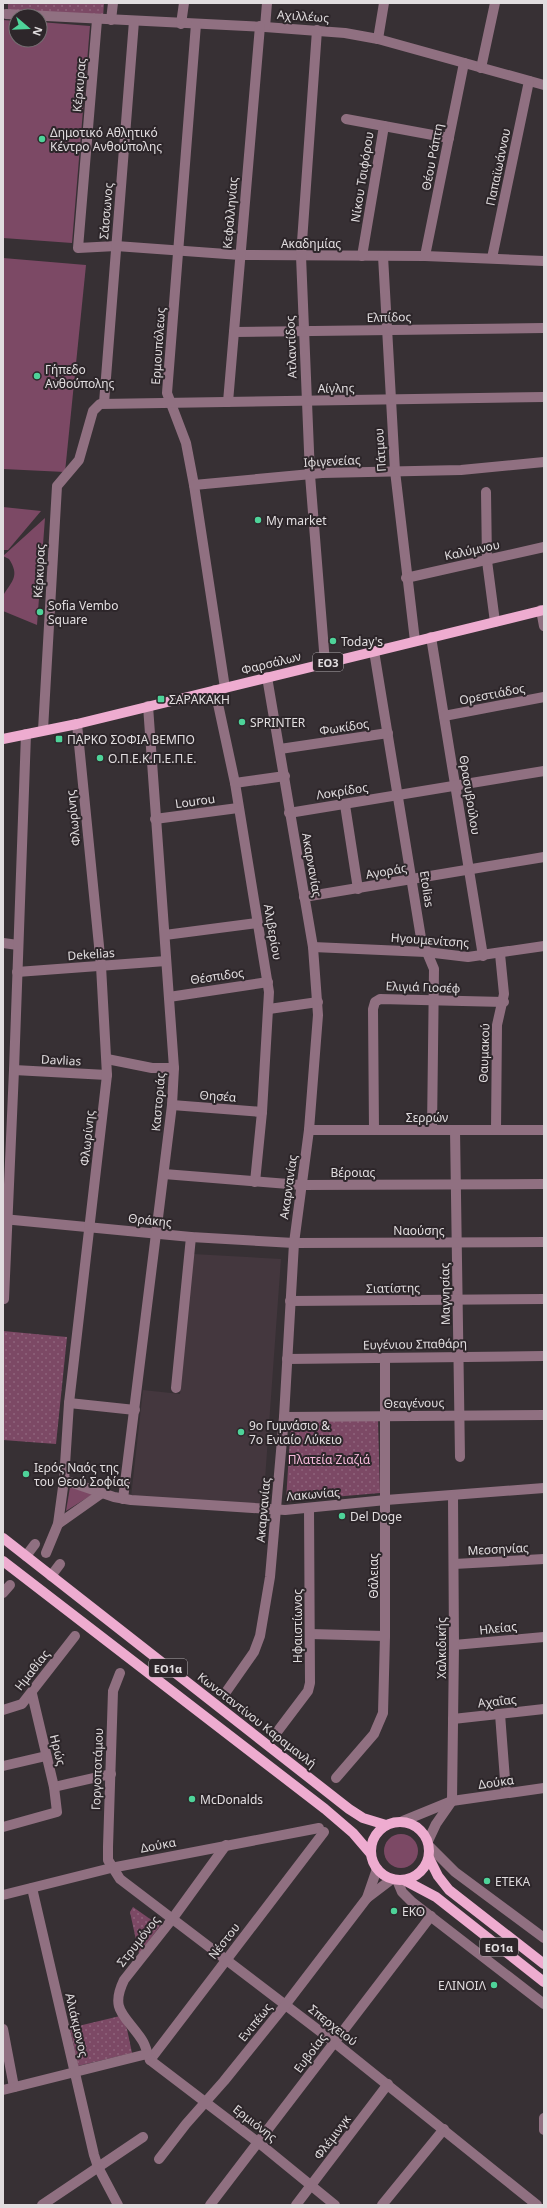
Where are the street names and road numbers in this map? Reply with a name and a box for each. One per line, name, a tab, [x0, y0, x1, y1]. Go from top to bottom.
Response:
street label: Αχιλλέως	[276, 6, 330, 26]
street label: Κέρκυρας	[68, 57, 90, 113]
street label: Θέου Ράπτη	[417, 122, 447, 192]
street label: Παπαϊωάννου	[481, 127, 515, 207]
street label: Νίκου Τσιφόρου	[346, 130, 378, 224]
street label: Κεφαλληνίας	[218, 176, 242, 250]
street label: Σάσσωνος	[95, 182, 117, 240]
street label: Ακαδημίας	[281, 235, 341, 252]
street label: Ερμουπόλεως	[147, 307, 169, 385]
street label: Ελπίδος	[367, 308, 412, 326]
street label: Ατλαντίδος	[281, 315, 301, 379]
street label: Αίγλης	[317, 379, 355, 397]
street label: Πάτμου	[370, 428, 390, 472]
street label: Ιφιγενείας	[303, 451, 361, 471]
street label: Καλύμνου	[443, 536, 501, 564]
street label: Κέρκυρας	[29, 543, 49, 599]
street label: Φαρσάλων	[239, 647, 303, 679]
road number: ΕΟ3	[313, 653, 343, 671]
street label: Ορεστιάδος	[458, 679, 526, 709]
street label: Φωκίδος	[318, 715, 370, 739]
street label: Θρασυβούλου	[455, 754, 485, 836]
street label: Λοκρίδος	[315, 779, 369, 803]
street label: Φλωρίνης	[62, 789, 84, 847]
street label: Lourou	[174, 790, 216, 812]
street label: Ακαρνανίας	[298, 831, 326, 899]
street label: Αγοράς	[364, 859, 408, 883]
street label: Etolias	[416, 869, 438, 909]
street label: Αλιβερίου	[260, 903, 286, 961]
street label: Ηγουμενίτσης	[390, 929, 470, 951]
street label: Dekelias	[67, 944, 115, 964]
street label: Θέσπιδος	[189, 964, 245, 988]
street label: Ελιγιά Γιοσέφ	[385, 977, 461, 997]
street label: Θαυμακού	[474, 1023, 494, 1083]
street label: Davlias	[40, 1050, 82, 1070]
street label: Καστοριάς	[147, 1072, 169, 1132]
street label: Θησέα	[199, 1086, 237, 1106]
street label: Φλωρίνης	[76, 1109, 98, 1167]
street label: Σερρών	[406, 1109, 448, 1126]
street label: Ακαρνανίας	[275, 1153, 301, 1220]
street label: Βέροιας	[331, 1164, 376, 1181]
street label: Θράκης	[127, 1209, 173, 1231]
street label: Ναούσης	[393, 1222, 445, 1239]
street label: Μαγνησίας	[436, 1263, 454, 1325]
street label: Σιατίστης	[366, 1279, 420, 1297]
street label: Ευγένιου Σπαθάρη	[363, 1335, 467, 1353]
street label: Θεαγένους	[384, 1394, 445, 1412]
street label: Ακαρνανίας	[252, 1477, 274, 1543]
street label: Λακωνίας	[286, 1483, 341, 1505]
street label: Μεσσηνίας	[467, 1539, 529, 1559]
street label: Θάλειας	[365, 1553, 382, 1599]
street label: Ηφαιστίωνος	[289, 1589, 306, 1663]
street label: Χαλκιδικής	[433, 1617, 450, 1679]
street label: Ηλείας	[478, 1618, 518, 1638]
street label: Ημαθίας	[11, 1646, 53, 1694]
road number: ΕΟ1α	[149, 1659, 187, 1677]
street label: Κωνσταντίνου Καραμανλή	[194, 1668, 320, 1772]
street label: Αχαΐας	[477, 1690, 517, 1711]
street label: Γοργοποτάμου	[87, 1728, 107, 1810]
street label: Ηρώς	[46, 1733, 70, 1767]
street label: Δούκα	[477, 1771, 516, 1793]
street label: Δούκα	[139, 1833, 178, 1857]
street label: Στρυμόνος	[113, 1912, 163, 1970]
street label: Νέστου	[204, 1919, 244, 1963]
road number: ΕΟ1α	[480, 1938, 518, 1956]
street label: Αλιάκμονος	[61, 1991, 93, 2059]
street label: Ενιπέως	[234, 1999, 276, 2045]
street label: Σπερχειού	[305, 2000, 361, 2050]
street label: Ευβοίας	[290, 2030, 331, 2076]
street label: Ερμιόνης	[229, 2100, 281, 2146]
street label: Φλέμινγκ	[310, 2111, 355, 2163]

